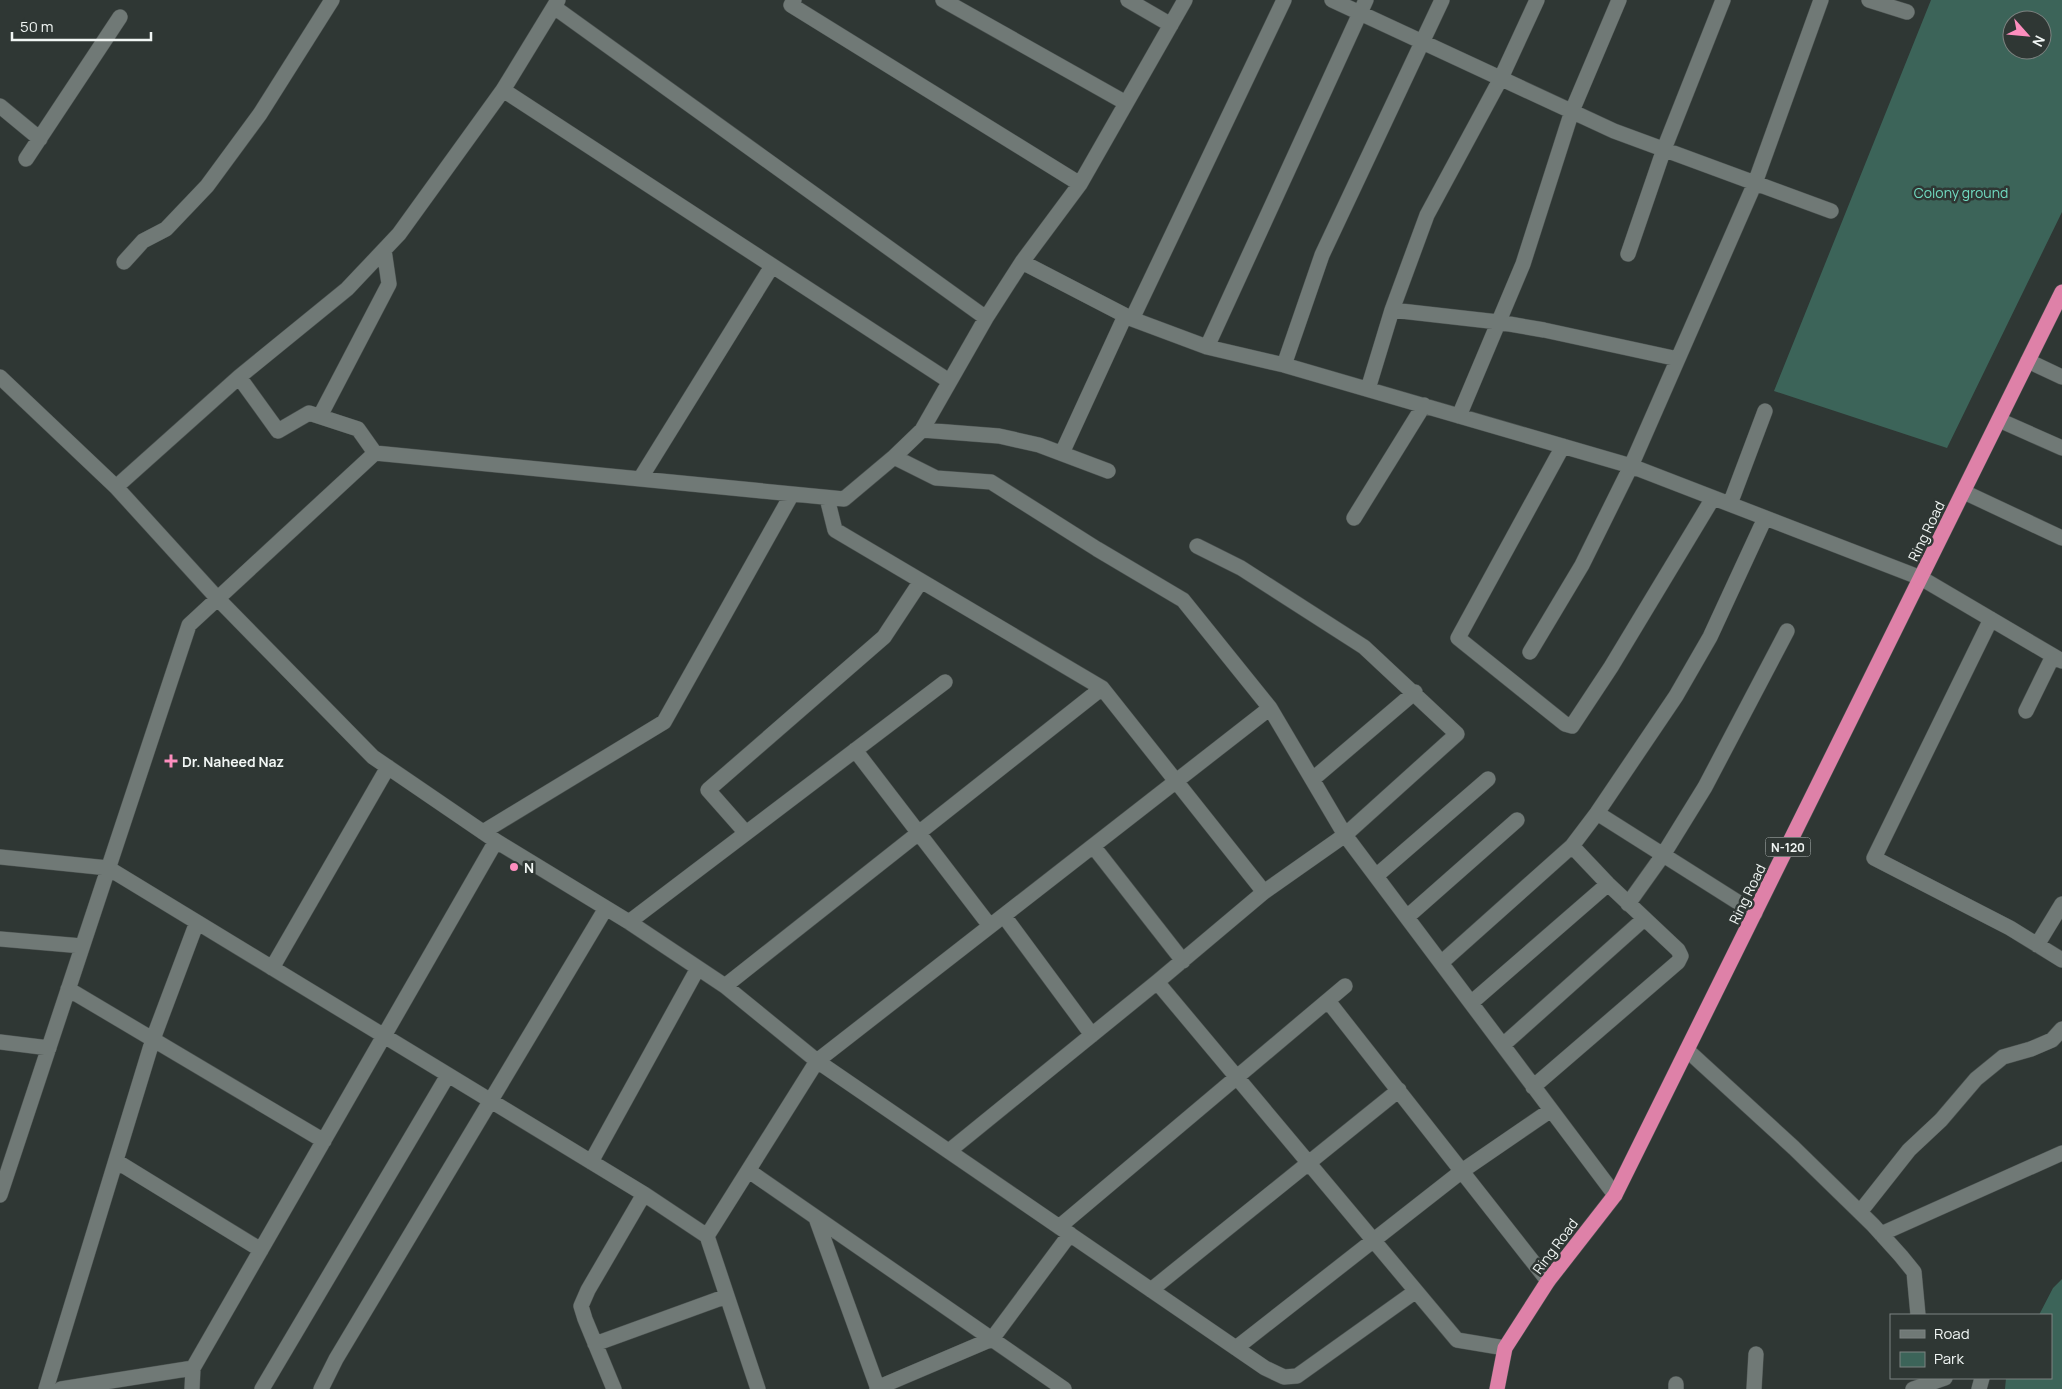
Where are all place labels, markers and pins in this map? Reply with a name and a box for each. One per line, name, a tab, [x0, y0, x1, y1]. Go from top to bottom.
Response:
place label: Dr. Naheed Naz	[182, 752, 284, 771]
marker: Dr. Naheed Naz	[164, 754, 178, 768]
place label: N	[524, 858, 534, 877]
marker: N	[508, 861, 520, 873]

